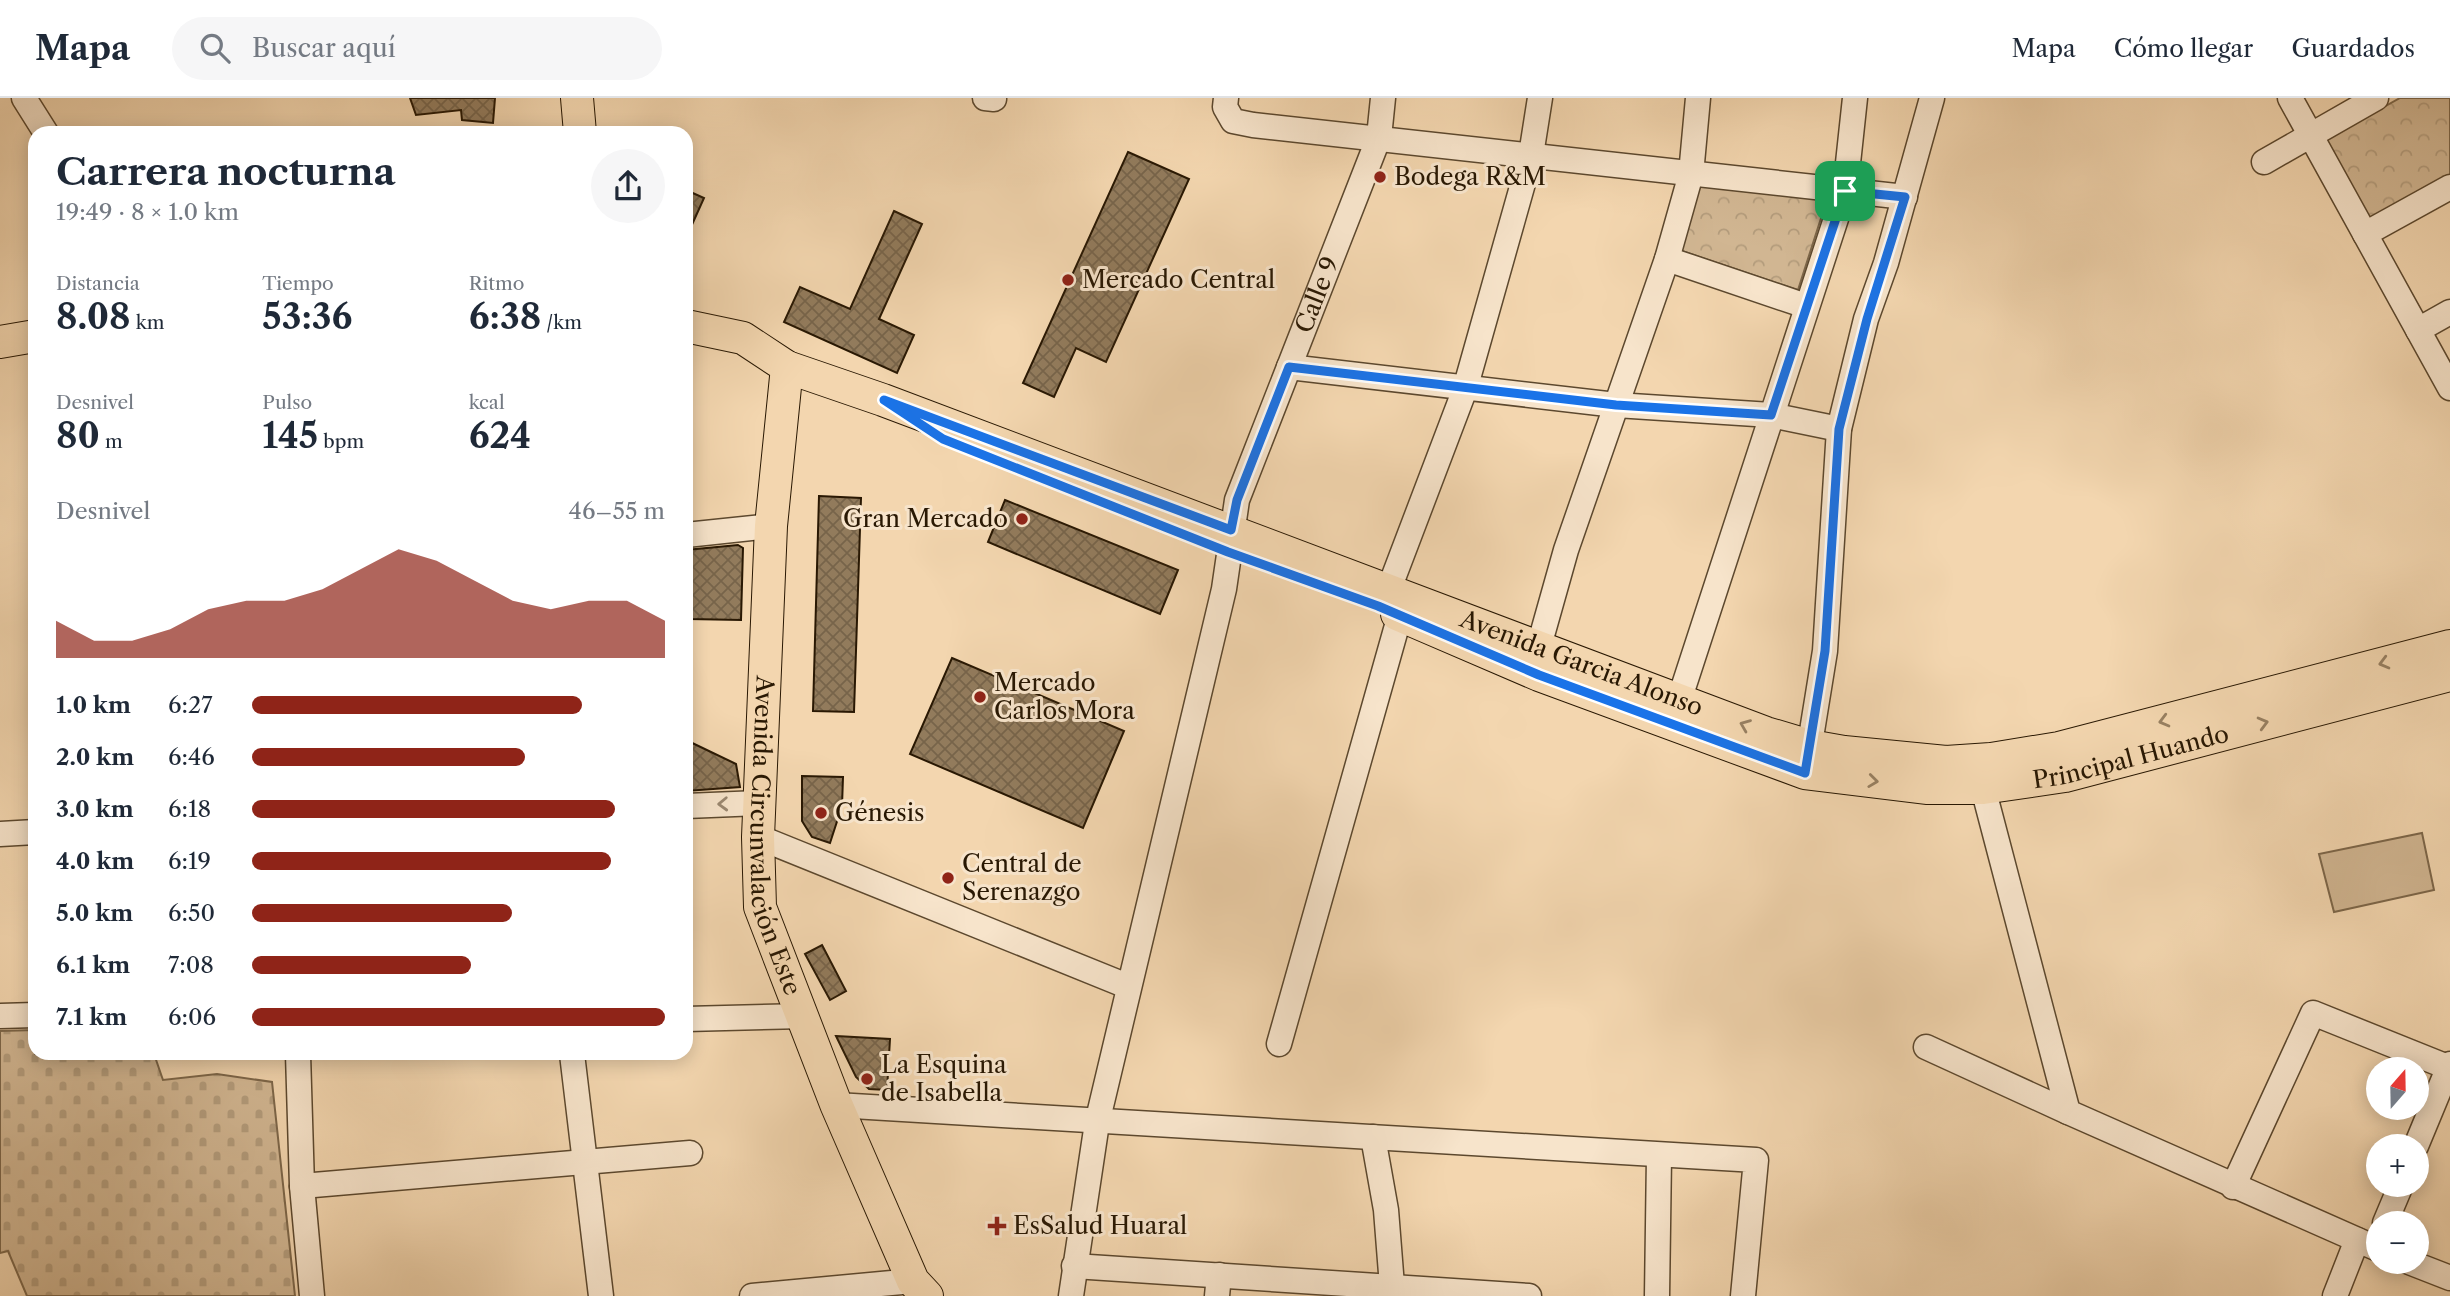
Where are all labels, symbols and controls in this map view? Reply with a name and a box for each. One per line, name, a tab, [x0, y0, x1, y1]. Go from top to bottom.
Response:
search box	[172, 17, 662, 80]
text: Mapa	[35, 28, 130, 69]
icon: search	[196, 29, 234, 67]
text: Buscar aquí	[252, 32, 396, 64]
text: Mapa	[2011, 34, 2076, 63]
text: Cómo llegar	[2114, 34, 2253, 63]
text: Guardados	[2291, 34, 2415, 63]
text: Carrera nocturna	[56, 148, 396, 195]
button: share	[591, 149, 665, 223]
pin	[1815, 161, 1875, 221]
place label: Bodega R&M	[1394, 162, 1546, 191]
marker: Bodega R&M	[1372, 169, 1388, 185]
icon: arrive	[1826, 172, 1864, 210]
text: 19:49 · 8 × 1.0 km	[56, 198, 239, 226]
street label: Calle 9	[1289, 252, 1345, 337]
place label: Mercado Central	[1082, 265, 1275, 294]
text: Distancia	[56, 272, 140, 295]
text: Tiempo	[262, 272, 334, 295]
text: Ritmo	[469, 272, 524, 295]
marker: Mercado Central	[1060, 272, 1076, 288]
text: 8.08	[56, 295, 131, 338]
text: 53:36	[262, 295, 353, 338]
text: 6:38	[469, 295, 541, 338]
text: km	[131, 311, 164, 334]
text: /km	[541, 311, 582, 334]
text: Desnivel	[56, 391, 134, 414]
text: Pulso	[262, 391, 312, 414]
text: kcal	[469, 391, 505, 414]
text: 80	[56, 414, 100, 457]
text: 145	[262, 414, 318, 457]
text: 624	[469, 414, 531, 457]
text: m	[100, 430, 123, 453]
text: bpm	[318, 430, 364, 453]
text: Desnivel	[56, 497, 150, 525]
text: 46–55 m	[569, 497, 665, 525]
place label: Gran Mercado	[843, 504, 1008, 533]
marker: Gran Mercado	[1014, 511, 1030, 527]
street label: Avenida Garcia Alonso	[1455, 604, 1707, 722]
one-way arrow	[2378, 655, 2390, 669]
place label: Mercado Carlos Mora	[994, 668, 1135, 725]
street label: Avenida Circunvalación Este	[744, 674, 808, 999]
marker: Mercado Carlos Mora	[972, 689, 988, 705]
text: 1.0 km	[56, 691, 131, 719]
text: 6:27	[168, 691, 212, 719]
one-way arrow	[2158, 713, 2170, 727]
one-way arrow	[2257, 717, 2269, 731]
one-way arrow	[1740, 719, 1752, 733]
street label: Principal Huando	[2031, 719, 2232, 795]
text: 2.0 km	[56, 743, 134, 771]
text: 6:46	[168, 743, 215, 771]
one-way arrow	[1867, 774, 1879, 789]
text: 3.0 km	[56, 795, 134, 823]
text: 6:18	[168, 795, 211, 823]
one-way arrow	[717, 797, 728, 812]
place label: Génesis	[835, 798, 924, 827]
marker: Génesis	[813, 805, 829, 821]
text: 4.0 km	[56, 847, 134, 875]
text: 6:19	[168, 847, 211, 875]
place label: Central de Serenazgo	[962, 849, 1082, 906]
marker: Central de Serenazgo	[940, 870, 956, 886]
text: 5.0 km	[56, 899, 133, 927]
text: 6:50	[168, 899, 215, 927]
text: 6.1 km	[56, 951, 130, 979]
text: 7:08	[168, 951, 214, 979]
text: 7.1 km	[56, 1003, 127, 1031]
text: 6:06	[168, 1003, 216, 1031]
place label: La Esquina de Isabella	[881, 1050, 1007, 1107]
north arrow	[2366, 1057, 2429, 1120]
map controls	[2366, 1057, 2429, 1274]
marker: La Esquina de Isabella	[859, 1071, 875, 1087]
button: +	[2366, 1134, 2429, 1197]
place label: EsSalud Huaral	[1013, 1211, 1187, 1240]
button: −	[2366, 1211, 2429, 1274]
marker: EsSalud Huaral	[987, 1216, 1007, 1236]

